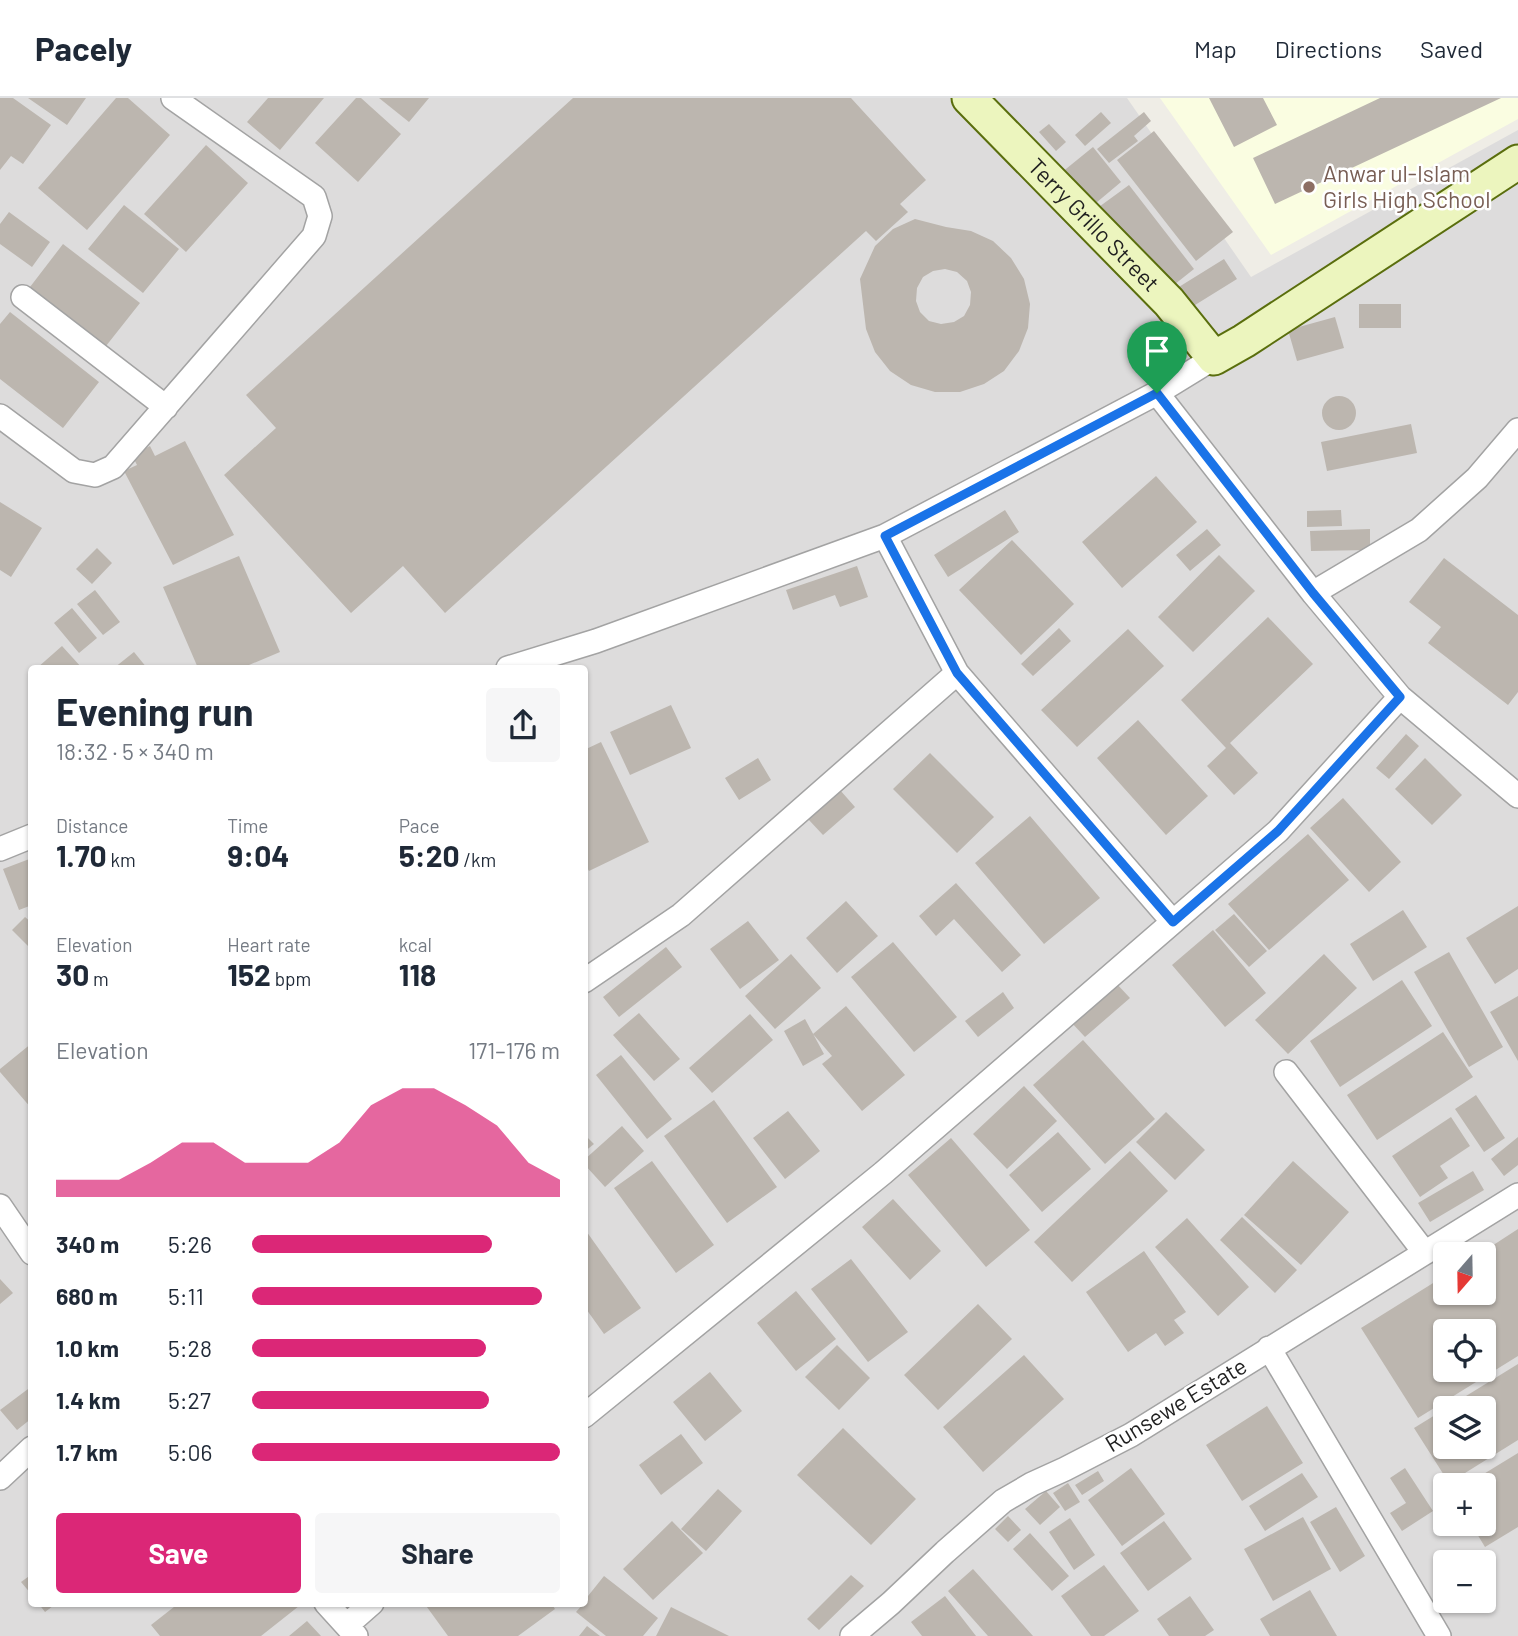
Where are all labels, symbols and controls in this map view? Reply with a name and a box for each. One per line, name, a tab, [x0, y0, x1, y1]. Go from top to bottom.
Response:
text: Pacely	[35, 28, 132, 68]
text: Map	[1194, 34, 1237, 63]
text: Directions	[1275, 34, 1382, 63]
text: Saved	[1420, 34, 1483, 63]
street label: Terry Grillo Street	[1023, 152, 1166, 297]
place label: Anwar ul-Islam Girls High School	[1323, 159, 1491, 213]
marker: Anwar ul-Islam Girls High School	[1301, 179, 1317, 195]
pin	[1127, 321, 1187, 393]
icon: arrive	[1138, 332, 1176, 370]
text: Evening run	[56, 688, 254, 734]
button: share	[486, 688, 560, 762]
text: 18:32 · 5 × 340 m	[56, 737, 214, 765]
text: Distance	[56, 814, 128, 837]
text: Time	[227, 814, 268, 837]
text: Pace	[399, 814, 440, 837]
text: 1.70	[56, 837, 107, 873]
text: 9:04	[227, 837, 289, 873]
text: 5:20	[399, 837, 460, 873]
text: km	[107, 848, 136, 871]
text: /km	[460, 848, 496, 871]
text: Elevation	[56, 933, 133, 956]
text: Heart rate	[227, 933, 311, 956]
text: kcal	[399, 933, 432, 956]
text: 30	[56, 956, 89, 992]
text: 152	[227, 956, 271, 992]
text: 118	[399, 956, 436, 992]
text: m	[89, 967, 109, 990]
text: bpm	[271, 967, 311, 990]
text: Elevation	[56, 1036, 149, 1064]
text: 171–176 m	[468, 1036, 560, 1064]
text: 340 m	[56, 1230, 119, 1258]
text: 5:26	[168, 1230, 212, 1258]
north arrow	[1433, 1242, 1496, 1306]
map controls	[1433, 1242, 1496, 1613]
text: 680 m	[56, 1282, 118, 1310]
text: 5:11	[168, 1282, 204, 1310]
button: locate	[1433, 1319, 1496, 1382]
text: 1.0 km	[56, 1334, 119, 1362]
text: 5:28	[168, 1334, 212, 1362]
street label: Runsewe Estate	[1100, 1351, 1251, 1457]
text: 1.4 km	[56, 1386, 120, 1414]
text: 5:27	[168, 1386, 211, 1414]
button: layers	[1433, 1396, 1496, 1459]
text: 1.7 km	[56, 1438, 118, 1466]
text: 5:06	[168, 1438, 212, 1466]
button: +	[1433, 1473, 1496, 1536]
button: Save	[56, 1513, 301, 1593]
button: Share	[315, 1513, 560, 1593]
button: −	[1433, 1550, 1496, 1613]

